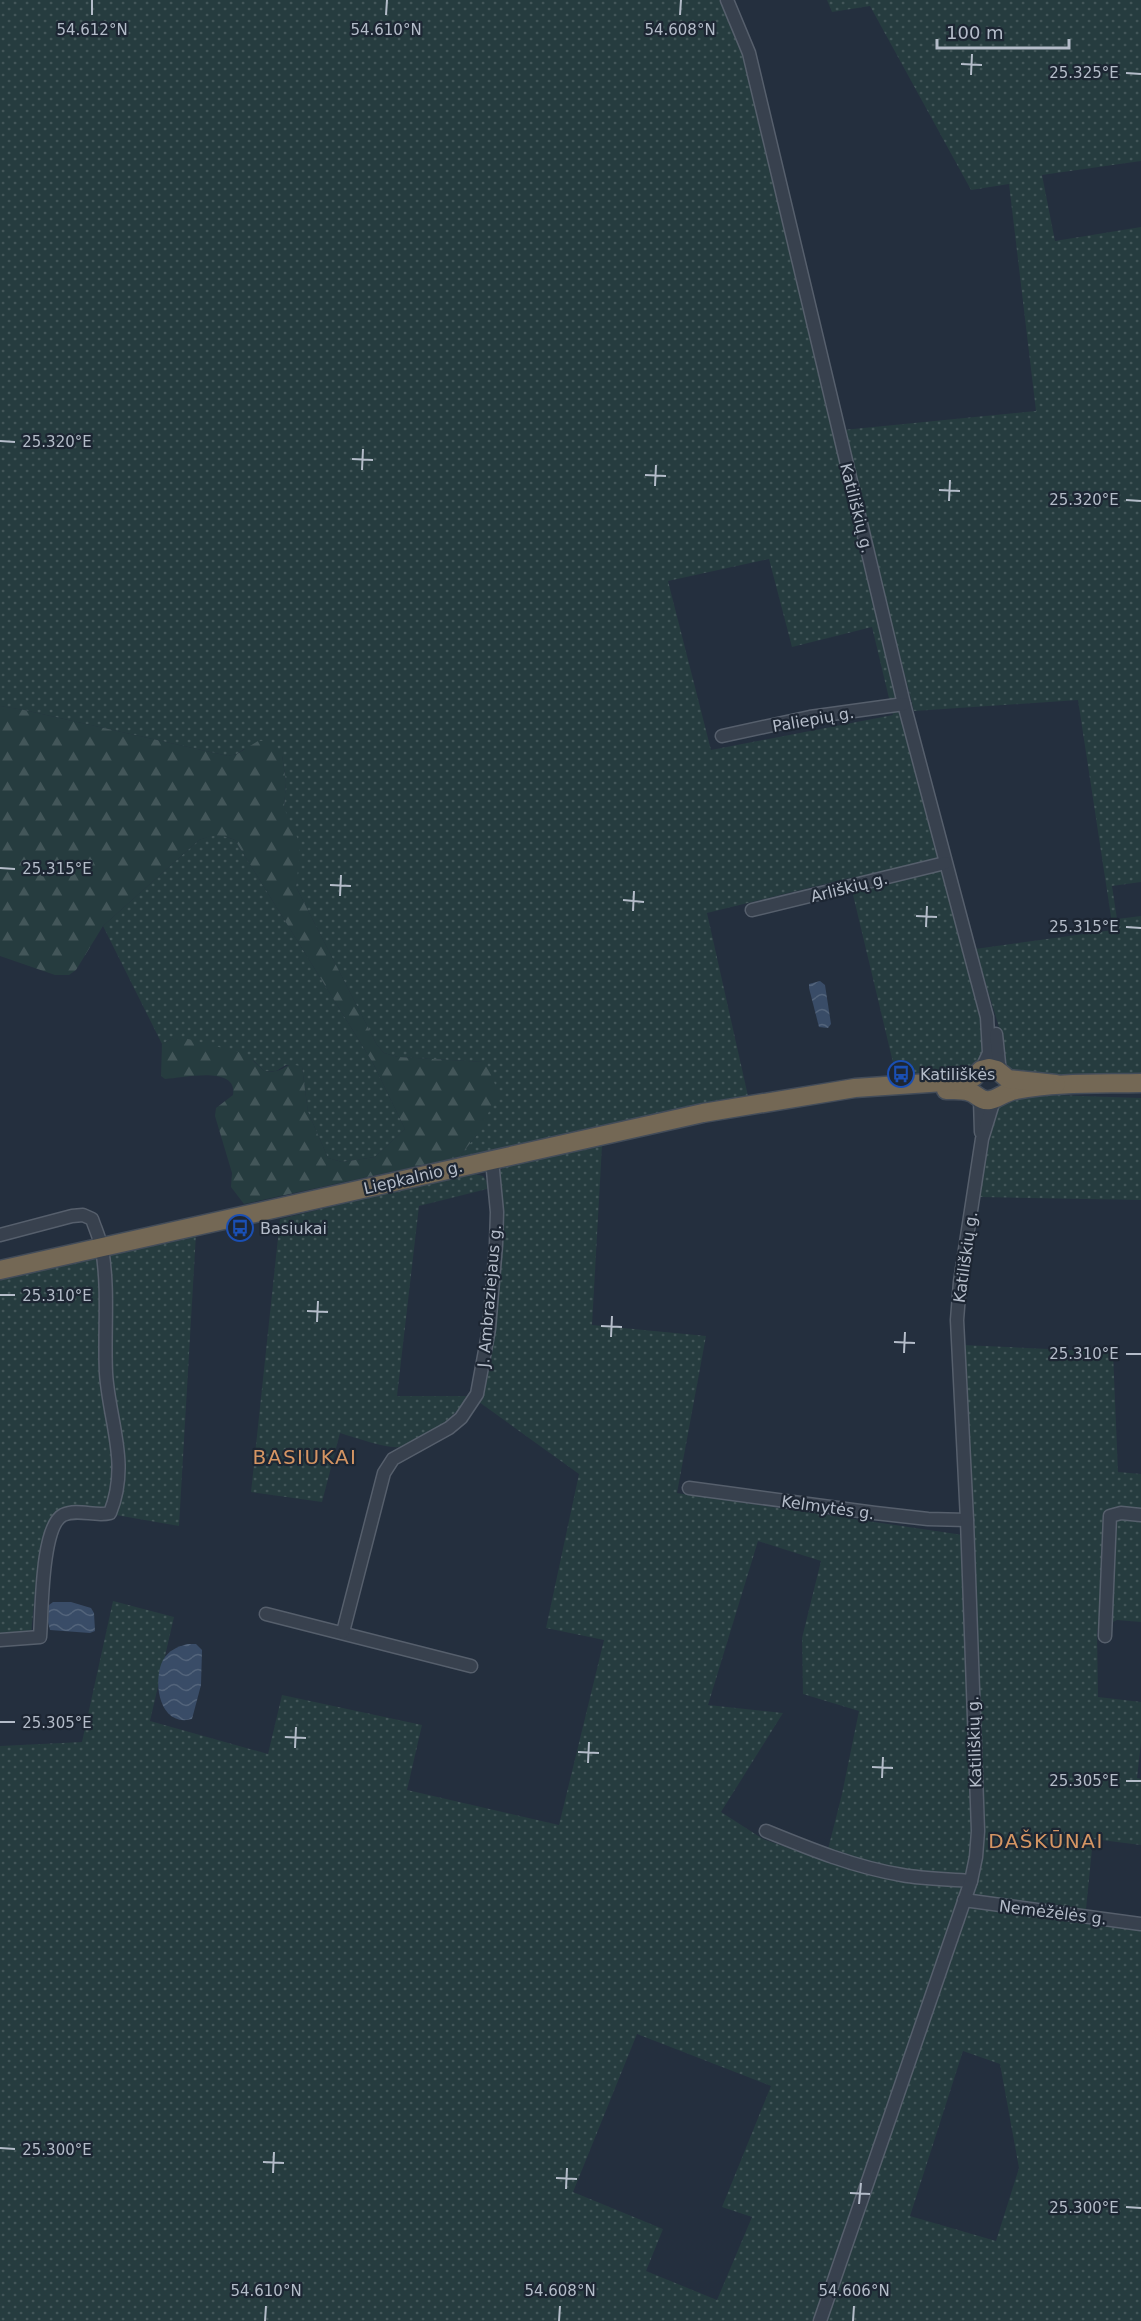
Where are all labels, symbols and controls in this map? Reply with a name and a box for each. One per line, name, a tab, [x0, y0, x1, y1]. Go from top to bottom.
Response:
scale bar	[937, 12, 1069, 50]
text: 54.612°N	[56, 21, 128, 39]
text: 54.610°N	[350, 21, 422, 39]
text: 54.608°N	[644, 21, 716, 39]
text: 100 m	[946, 22, 1004, 43]
text: 25.325°E	[1049, 64, 1119, 82]
text: 25.320°E	[22, 433, 92, 451]
street label: Katiliškių g.	[836, 461, 877, 555]
text: 25.320°E	[1049, 491, 1119, 509]
street label: Paliepių g.	[771, 703, 855, 736]
text: 25.315°E	[22, 860, 92, 878]
street label: Arliškių g.	[809, 869, 890, 906]
text: 25.315°E	[1049, 918, 1119, 936]
bus stop icon: Katiliškės	[886, 1059, 916, 1089]
place label: Katiliškės	[920, 1065, 995, 1084]
street label: Liepkalnio g.	[362, 1157, 465, 1198]
street label: Katiliškių g.	[950, 1210, 981, 1304]
bus stop icon: Basiukai	[225, 1213, 255, 1243]
place label: Basiukai	[260, 1219, 327, 1238]
street label: J. Ambraziejaus g.	[474, 1224, 505, 1369]
text: 25.310°E	[22, 1287, 92, 1305]
text: 25.310°E	[1049, 1345, 1119, 1363]
district label: BASIUKAI	[253, 1445, 357, 1469]
street label: Kelmytės g.	[780, 1492, 876, 1523]
street label: Katiliškių g.	[963, 1696, 986, 1788]
text: 25.305°E	[22, 1714, 92, 1732]
text: 25.305°E	[1049, 1772, 1119, 1790]
district label: DAŠKŪNAI	[988, 1829, 1104, 1853]
street label: Nemėžėlės g.	[998, 1896, 1108, 1929]
text: 25.300°E	[22, 2141, 92, 2159]
text: 25.300°E	[1049, 2199, 1119, 2217]
text: 54.610°N	[230, 2282, 302, 2300]
text: 54.608°N	[524, 2282, 596, 2300]
text: 54.606°N	[818, 2282, 890, 2300]

